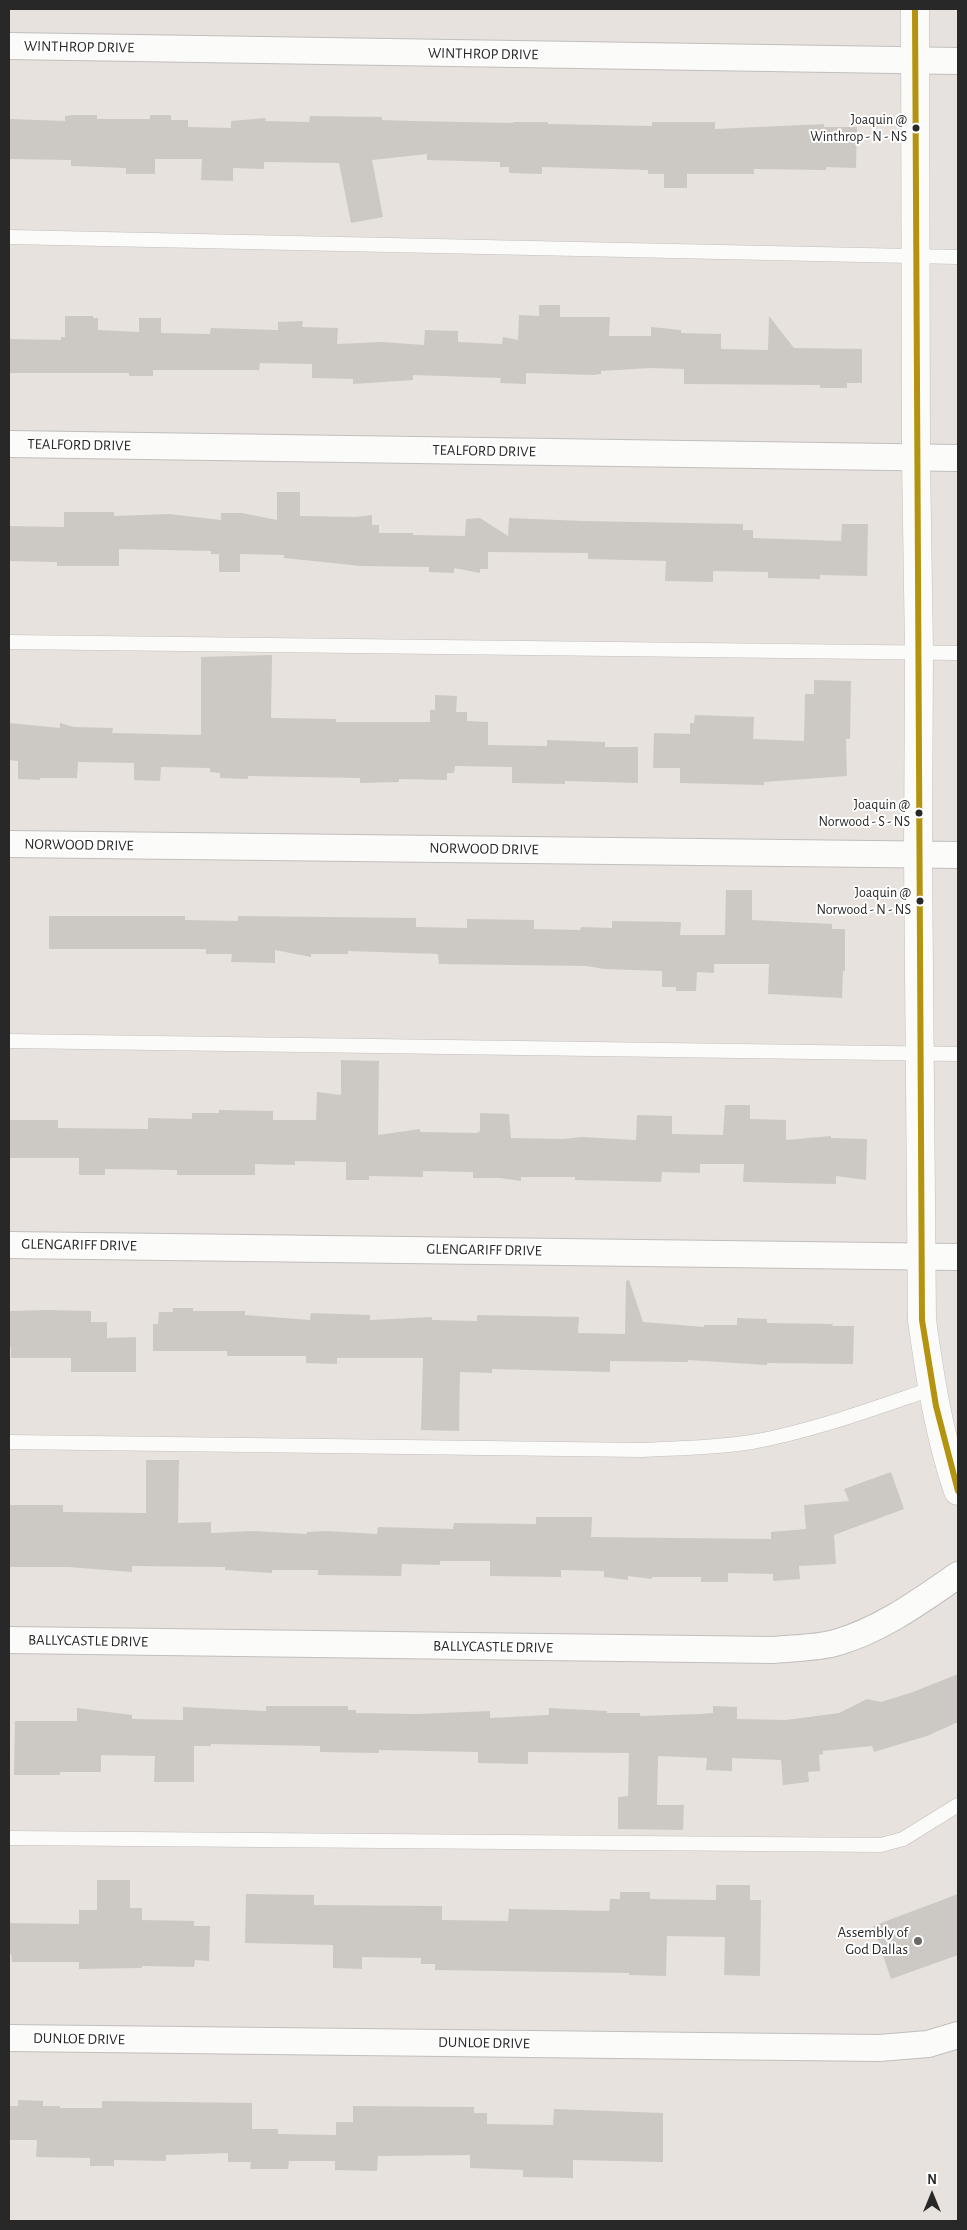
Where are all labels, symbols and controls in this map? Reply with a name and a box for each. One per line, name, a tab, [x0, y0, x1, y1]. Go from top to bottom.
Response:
street label: WINTHROP DRIVE	[24, 37, 134, 57]
street label: WINTHROP DRIVE	[428, 44, 538, 64]
place label: Joaquin @ Winthrop - N - NS	[810, 112, 907, 144]
marker: Joaquin @ Winthrop - N - NS	[911, 123, 921, 133]
street label: TEALFORD DRIVE	[27, 435, 131, 455]
street label: TEALFORD DRIVE	[432, 441, 536, 461]
place label: Joaquin @ Norwood - S - NS	[818, 797, 910, 830]
marker: Joaquin @ Norwood - S - NS	[914, 808, 924, 818]
street label: NORWOOD DRIVE	[24, 835, 134, 855]
street label: NORWOOD DRIVE	[429, 839, 539, 859]
place label: Joaquin @ Norwood - N - NS	[816, 885, 911, 918]
marker: Joaquin @ Norwood - N - NS	[915, 896, 925, 906]
street label: GLENGARIFF DRIVE	[21, 1235, 137, 1255]
street label: GLENGARIFF DRIVE	[426, 1240, 542, 1260]
street label: BALLYCASTLE DRIVE	[28, 1631, 148, 1651]
street label: BALLYCASTLE DRIVE	[433, 1637, 553, 1657]
place label: Assembly of God Dallas	[837, 1923, 908, 1958]
marker: Assembly of God Dallas	[912, 1935, 924, 1947]
street label: DUNLOE DRIVE	[33, 2029, 125, 2049]
street label: DUNLOE DRIVE	[438, 2033, 530, 2053]
north arrow	[907, 2170, 957, 2220]
text: N	[927, 2173, 937, 2187]

